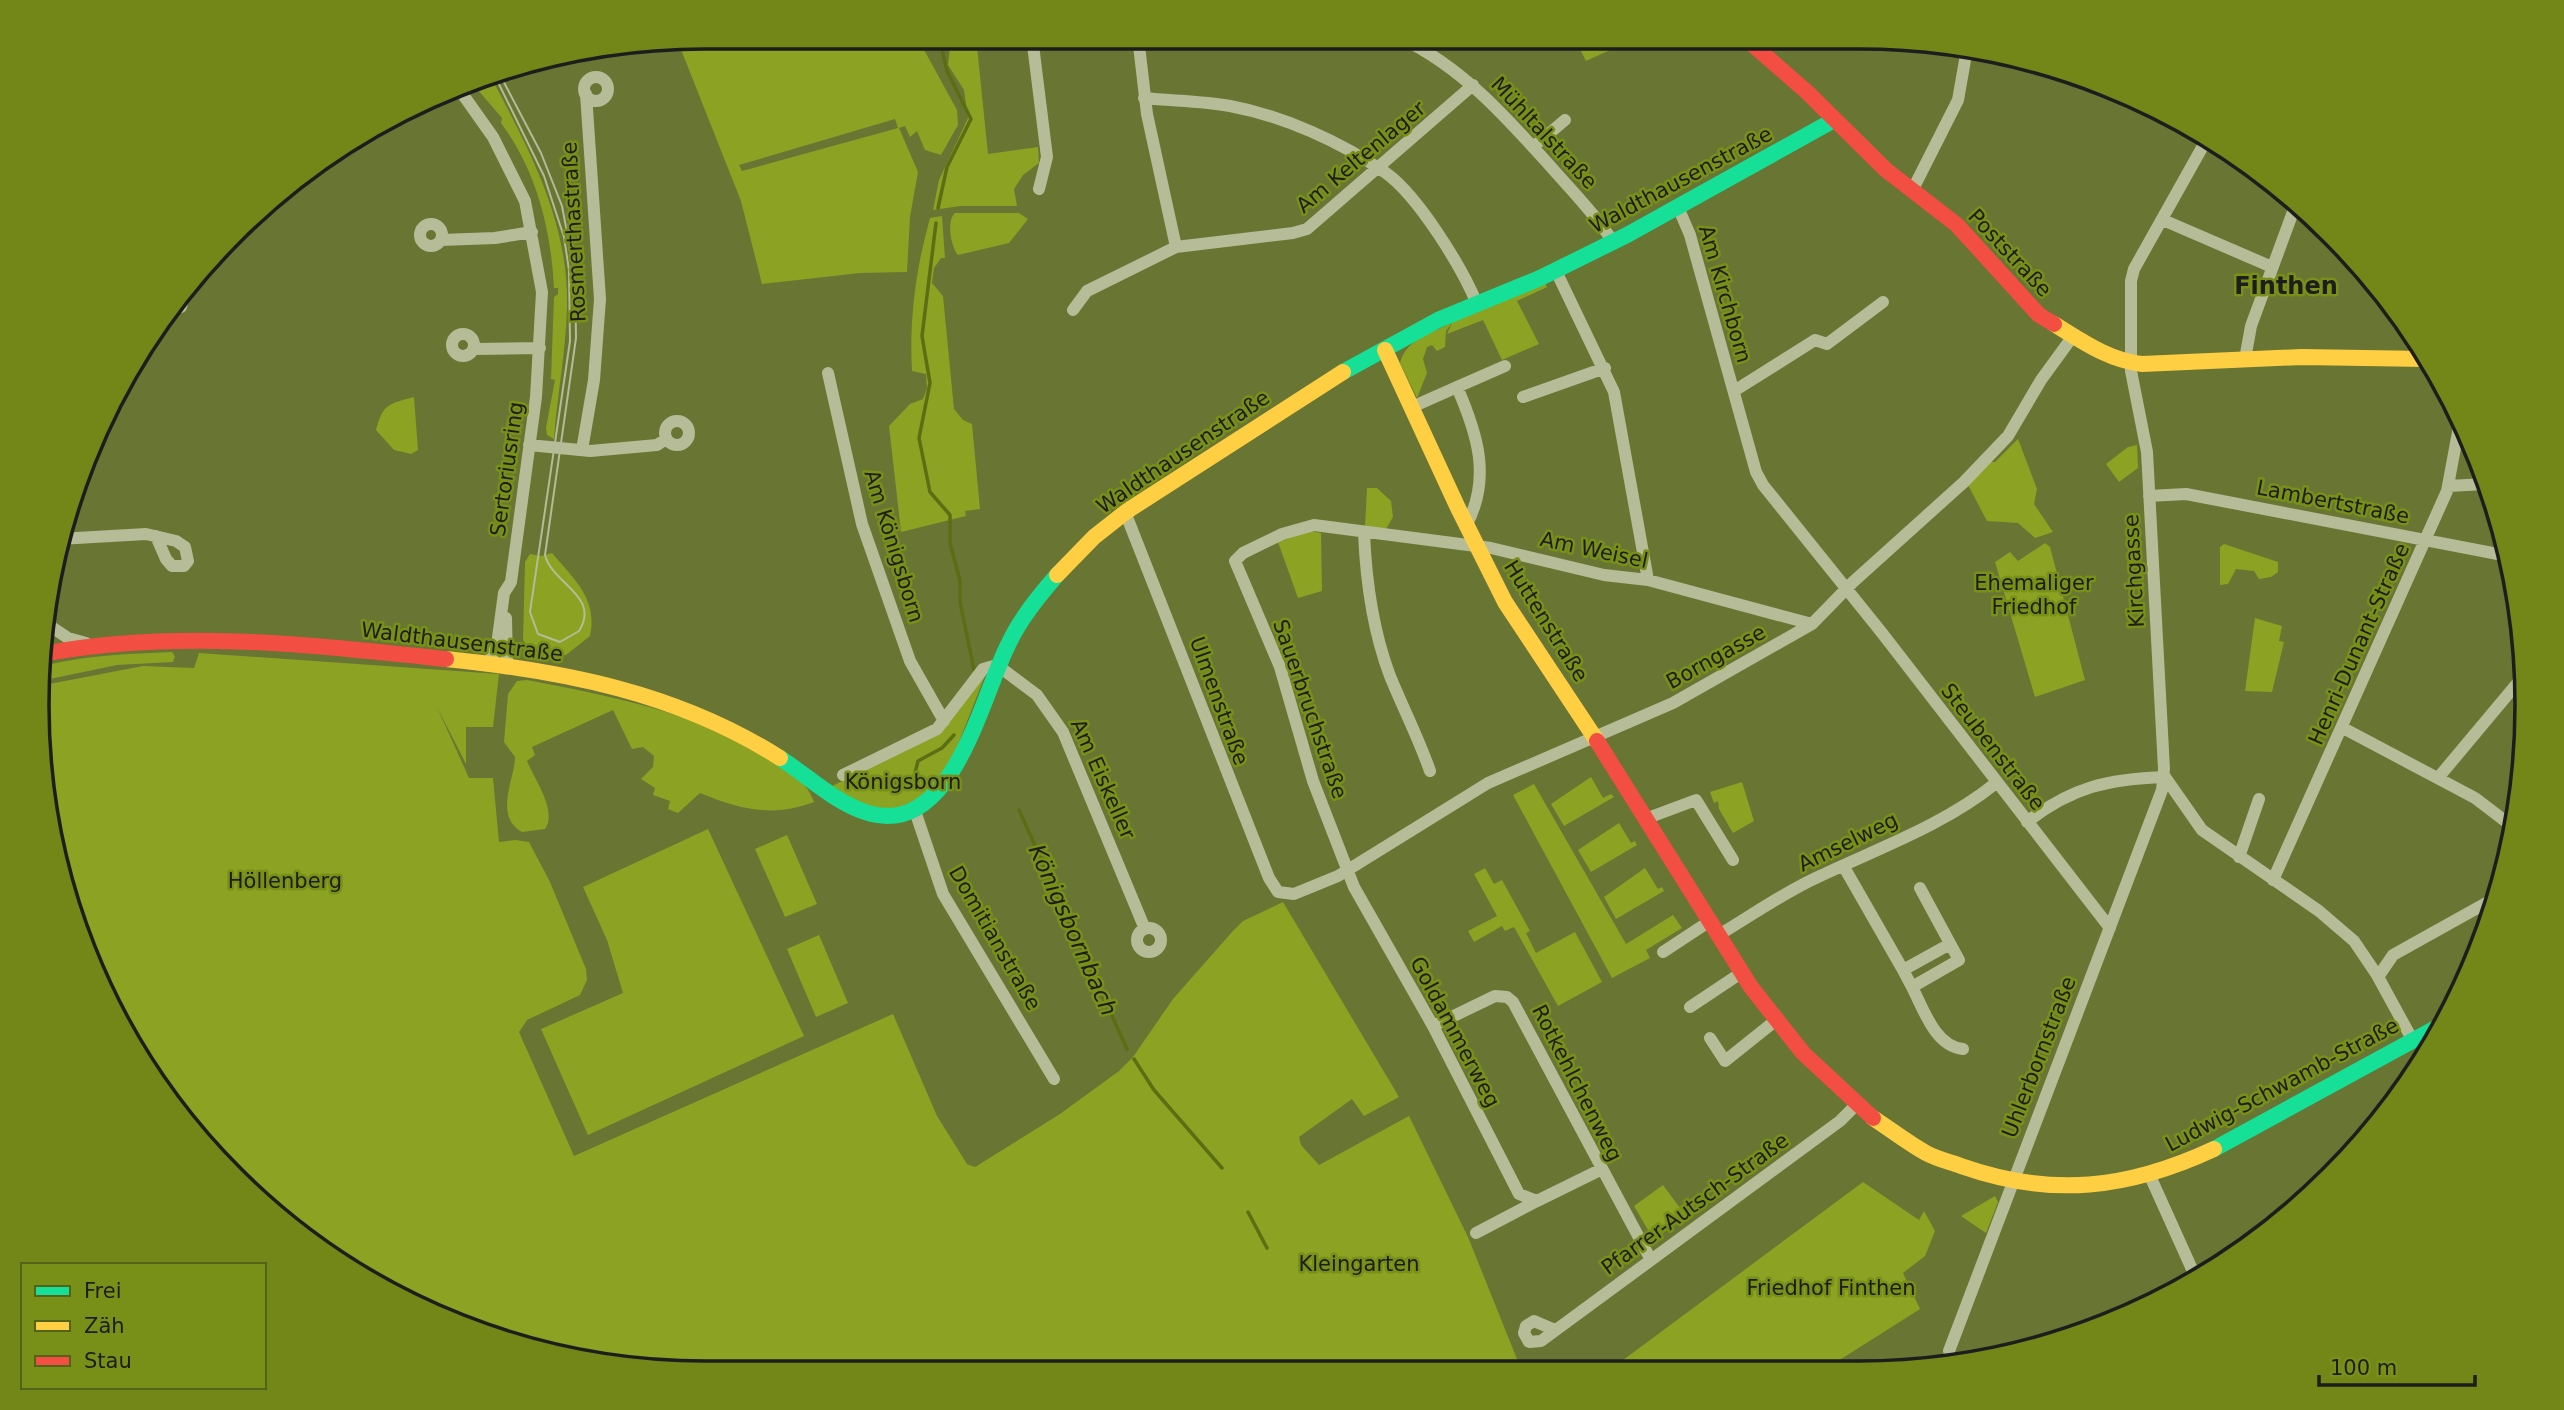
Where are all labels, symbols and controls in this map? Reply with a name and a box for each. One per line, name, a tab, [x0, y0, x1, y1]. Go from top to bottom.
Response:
street label: Mühltalstraße	[1486, 72, 1602, 194]
street label: Am Keltenlager	[1292, 96, 1431, 218]
street label: Waldthausenstraße	[1586, 122, 1776, 238]
street label: Rosmerthastraße	[557, 141, 591, 323]
street label: Poststraße	[1963, 204, 2057, 302]
street label: Am Kirchborn	[1694, 222, 1756, 366]
district label: Finthen	[2234, 272, 2338, 300]
street label: Waldthausenstraße	[1092, 385, 1274, 519]
street label: Sertoriusring	[486, 400, 528, 538]
street label: Am Königsborn	[859, 467, 929, 625]
street label: Lambertstraße	[2255, 475, 2411, 529]
street label: Kirchgasse	[2119, 514, 2149, 628]
street label: Am Weisel	[1538, 527, 1650, 573]
street label: Henri-Dunant-Straße	[2304, 540, 2414, 748]
street label: Huttenstraße	[1499, 556, 1593, 686]
park label: Ehemaliger Friedhof	[1974, 571, 2094, 619]
street label: Sauerbruchstraße	[1268, 616, 1352, 802]
street label: Waldthausenstraße	[360, 618, 564, 666]
street label: Borngasse	[1662, 620, 1770, 694]
street label: Ulmenstraße	[1185, 634, 1253, 768]
street label: Steubenstraße	[1936, 679, 2050, 815]
street label: Am Eiskeller	[1066, 715, 1140, 843]
park label: Königsborn	[845, 770, 961, 794]
street label: Amselweg	[1794, 808, 1902, 876]
water label: Königsbornbach	[1024, 840, 1122, 1020]
street label: Domitianstraße	[944, 862, 1046, 1014]
park label: Höllenberg	[228, 869, 342, 893]
street label: Goldammerweg	[1405, 953, 1505, 1111]
street label: Uhlerbornstraße	[1997, 973, 2081, 1141]
street label: Rotkehlchenweg	[1527, 1001, 1627, 1165]
street label: Ludwig-Schwamb-Straße	[2161, 1013, 2403, 1157]
street label: Pfarrer-Autsch-Straße	[1597, 1128, 1793, 1280]
park label: Kleingarten	[1299, 1252, 1419, 1276]
legend	[21, 1263, 266, 1389]
park label: Friedhof Finthen	[1747, 1276, 1915, 1300]
text: Frei	[84, 1279, 121, 1303]
text: Zäh	[84, 1314, 125, 1338]
scale bar	[2319, 1344, 2475, 1388]
text: Stau	[84, 1349, 132, 1373]
text: 100 m	[2330, 1356, 2397, 1380]

